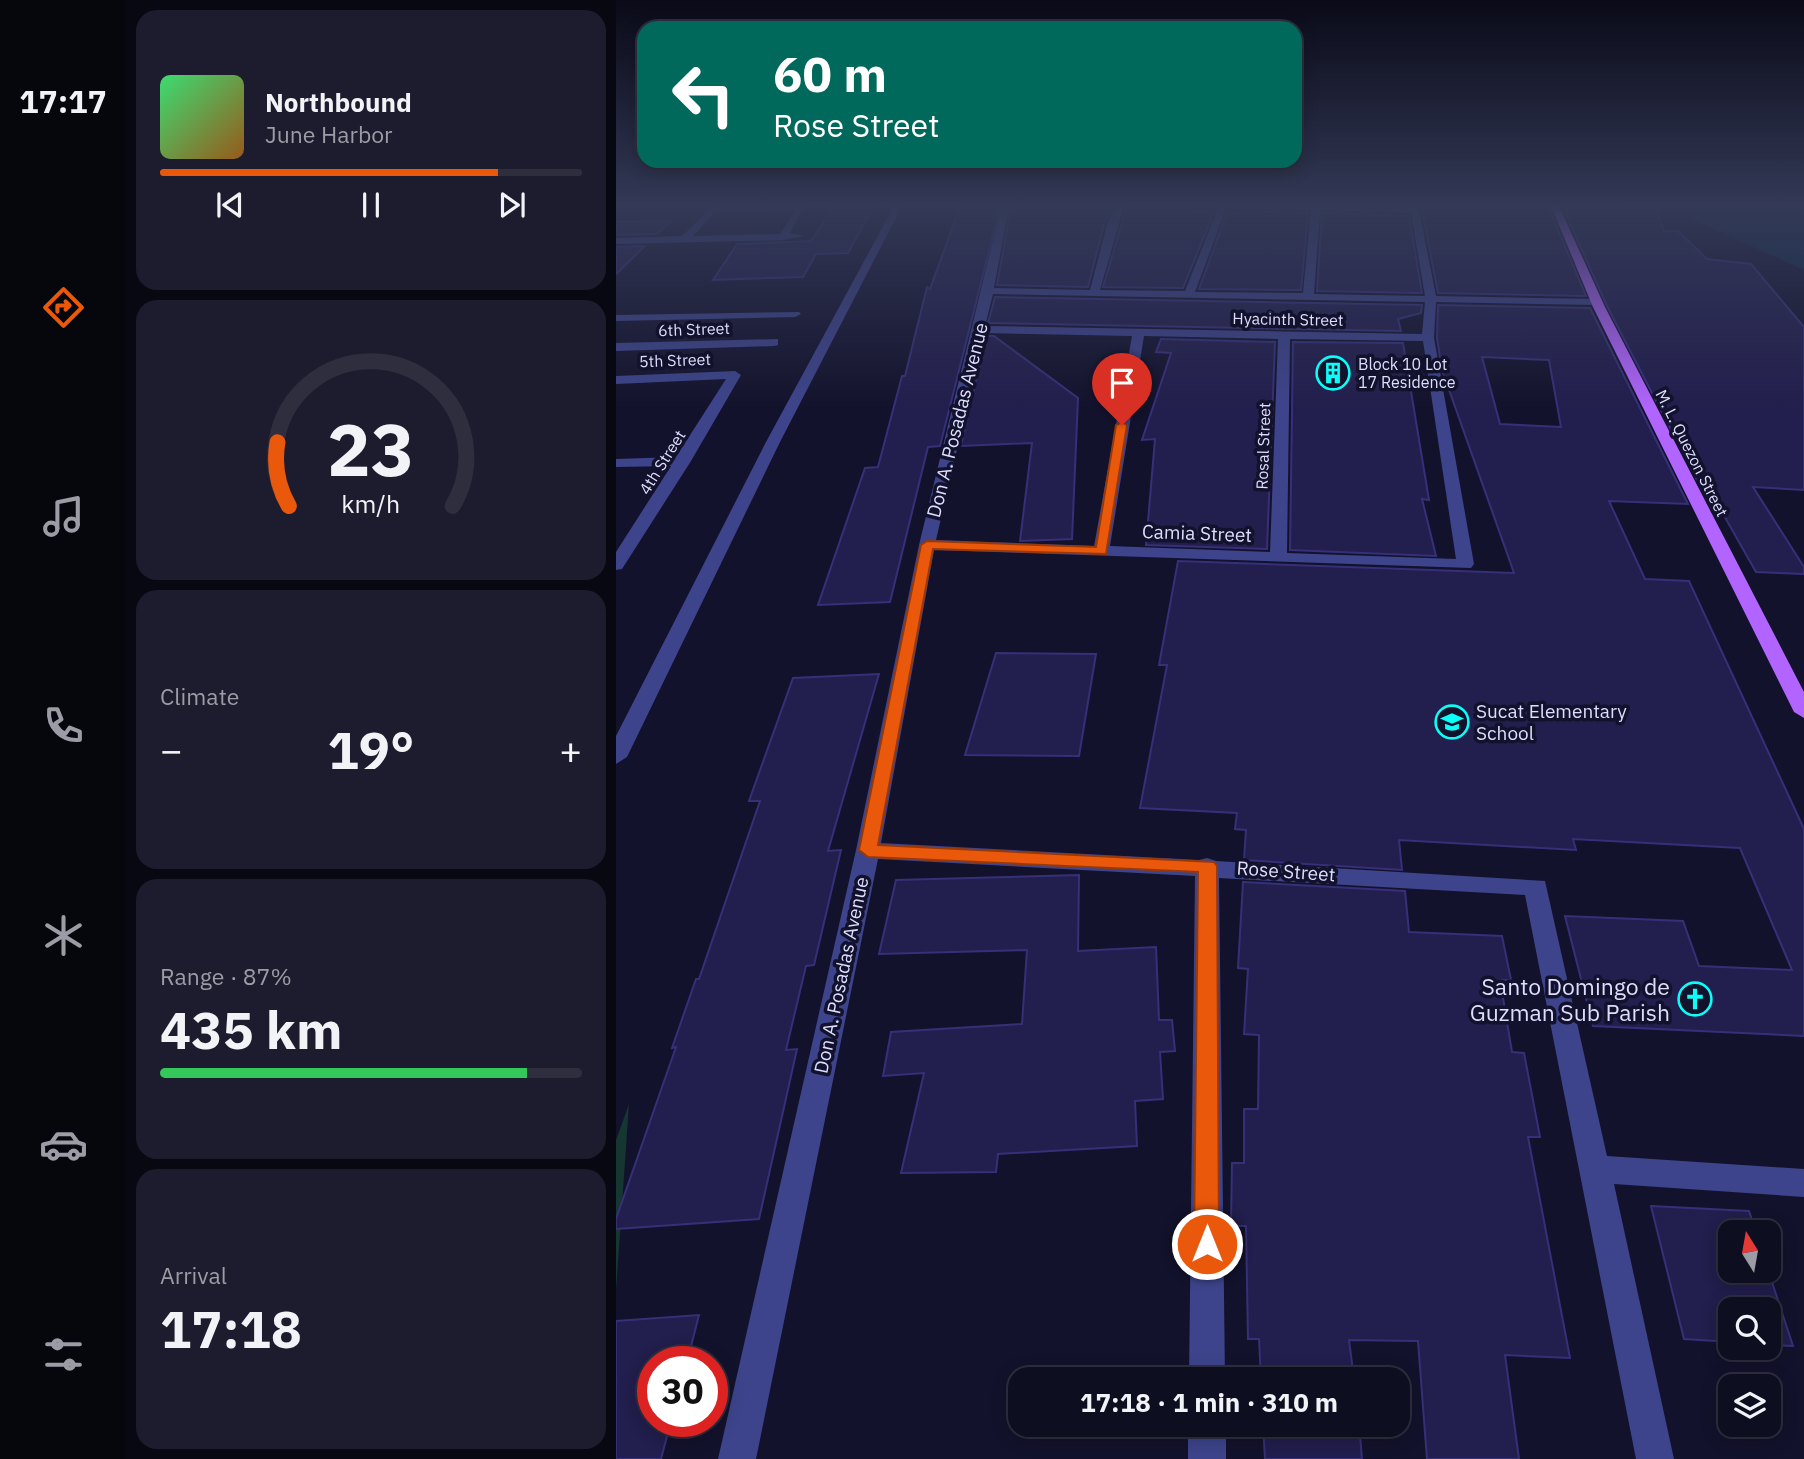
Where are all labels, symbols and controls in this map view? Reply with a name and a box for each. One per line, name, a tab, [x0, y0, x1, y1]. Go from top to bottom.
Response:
text: 60 m	[773, 42, 887, 105]
icon: left	[658, 49, 749, 140]
text: 17:17	[19, 80, 107, 122]
text: Northbound	[265, 85, 412, 119]
text: Rose Street	[773, 104, 939, 146]
text: June Harbor	[265, 119, 393, 149]
icon: previous	[211, 186, 249, 224]
icon: pause	[352, 186, 390, 224]
icon: next	[493, 186, 531, 224]
icon: directions	[39, 283, 88, 332]
street label: Hyacinth Street	[1232, 308, 1344, 330]
street label: 6th Street	[658, 318, 730, 340]
street label: Don A. Posadas Avenue	[921, 320, 993, 520]
street label: 5th Street	[639, 349, 711, 371]
pin	[1092, 353, 1152, 425]
building icon: Block 10 Lot 17 Residence	[1314, 354, 1352, 392]
place label: Block 10 Lot 17 Residence	[1358, 354, 1456, 392]
icon: arrive	[1103, 364, 1141, 402]
street label: M. L. Quezon Street	[1651, 386, 1733, 520]
text: 23	[327, 401, 415, 496]
street label: Rosal Street	[1251, 402, 1275, 490]
street label: 4th Street	[634, 426, 690, 498]
text: km/h	[342, 486, 400, 519]
icon: music	[39, 492, 88, 541]
street label: Camia Street	[1142, 519, 1252, 547]
text: Climate	[160, 681, 239, 711]
place label: Sucat Elementary School	[1476, 699, 1627, 745]
icon: phone	[39, 701, 88, 750]
school or university icon: Sucat Elementary School	[1433, 703, 1471, 741]
text: 19°	[328, 716, 414, 783]
text: −	[160, 725, 183, 774]
text: +	[559, 725, 582, 774]
street label: Rose Street	[1236, 856, 1336, 886]
street label: Don A. Posadas Avenue	[808, 875, 874, 1075]
icon: climate	[39, 911, 88, 960]
text: Range · 87%	[160, 961, 292, 991]
place label: Santo Domingo de Guzman Sub Parish	[1470, 971, 1670, 1027]
church icon: Santo Domingo de Guzman Sub Parish	[1676, 980, 1714, 1018]
text: 435 km	[160, 996, 342, 1063]
icon: car	[39, 1120, 88, 1169]
position arrow	[1170, 1207, 1244, 1281]
north arrow	[1718, 1220, 1782, 1283]
map controls	[1718, 1220, 1781, 1437]
text: Arrival	[160, 1260, 227, 1290]
text: 17:18	[160, 1295, 302, 1362]
button: search	[1718, 1297, 1781, 1360]
icon: filters	[39, 1330, 88, 1379]
speed limit sign: 30	[637, 1346, 728, 1437]
button: layers	[1718, 1374, 1781, 1437]
text: 17:18 · 1 min · 310 m	[1080, 1385, 1338, 1419]

